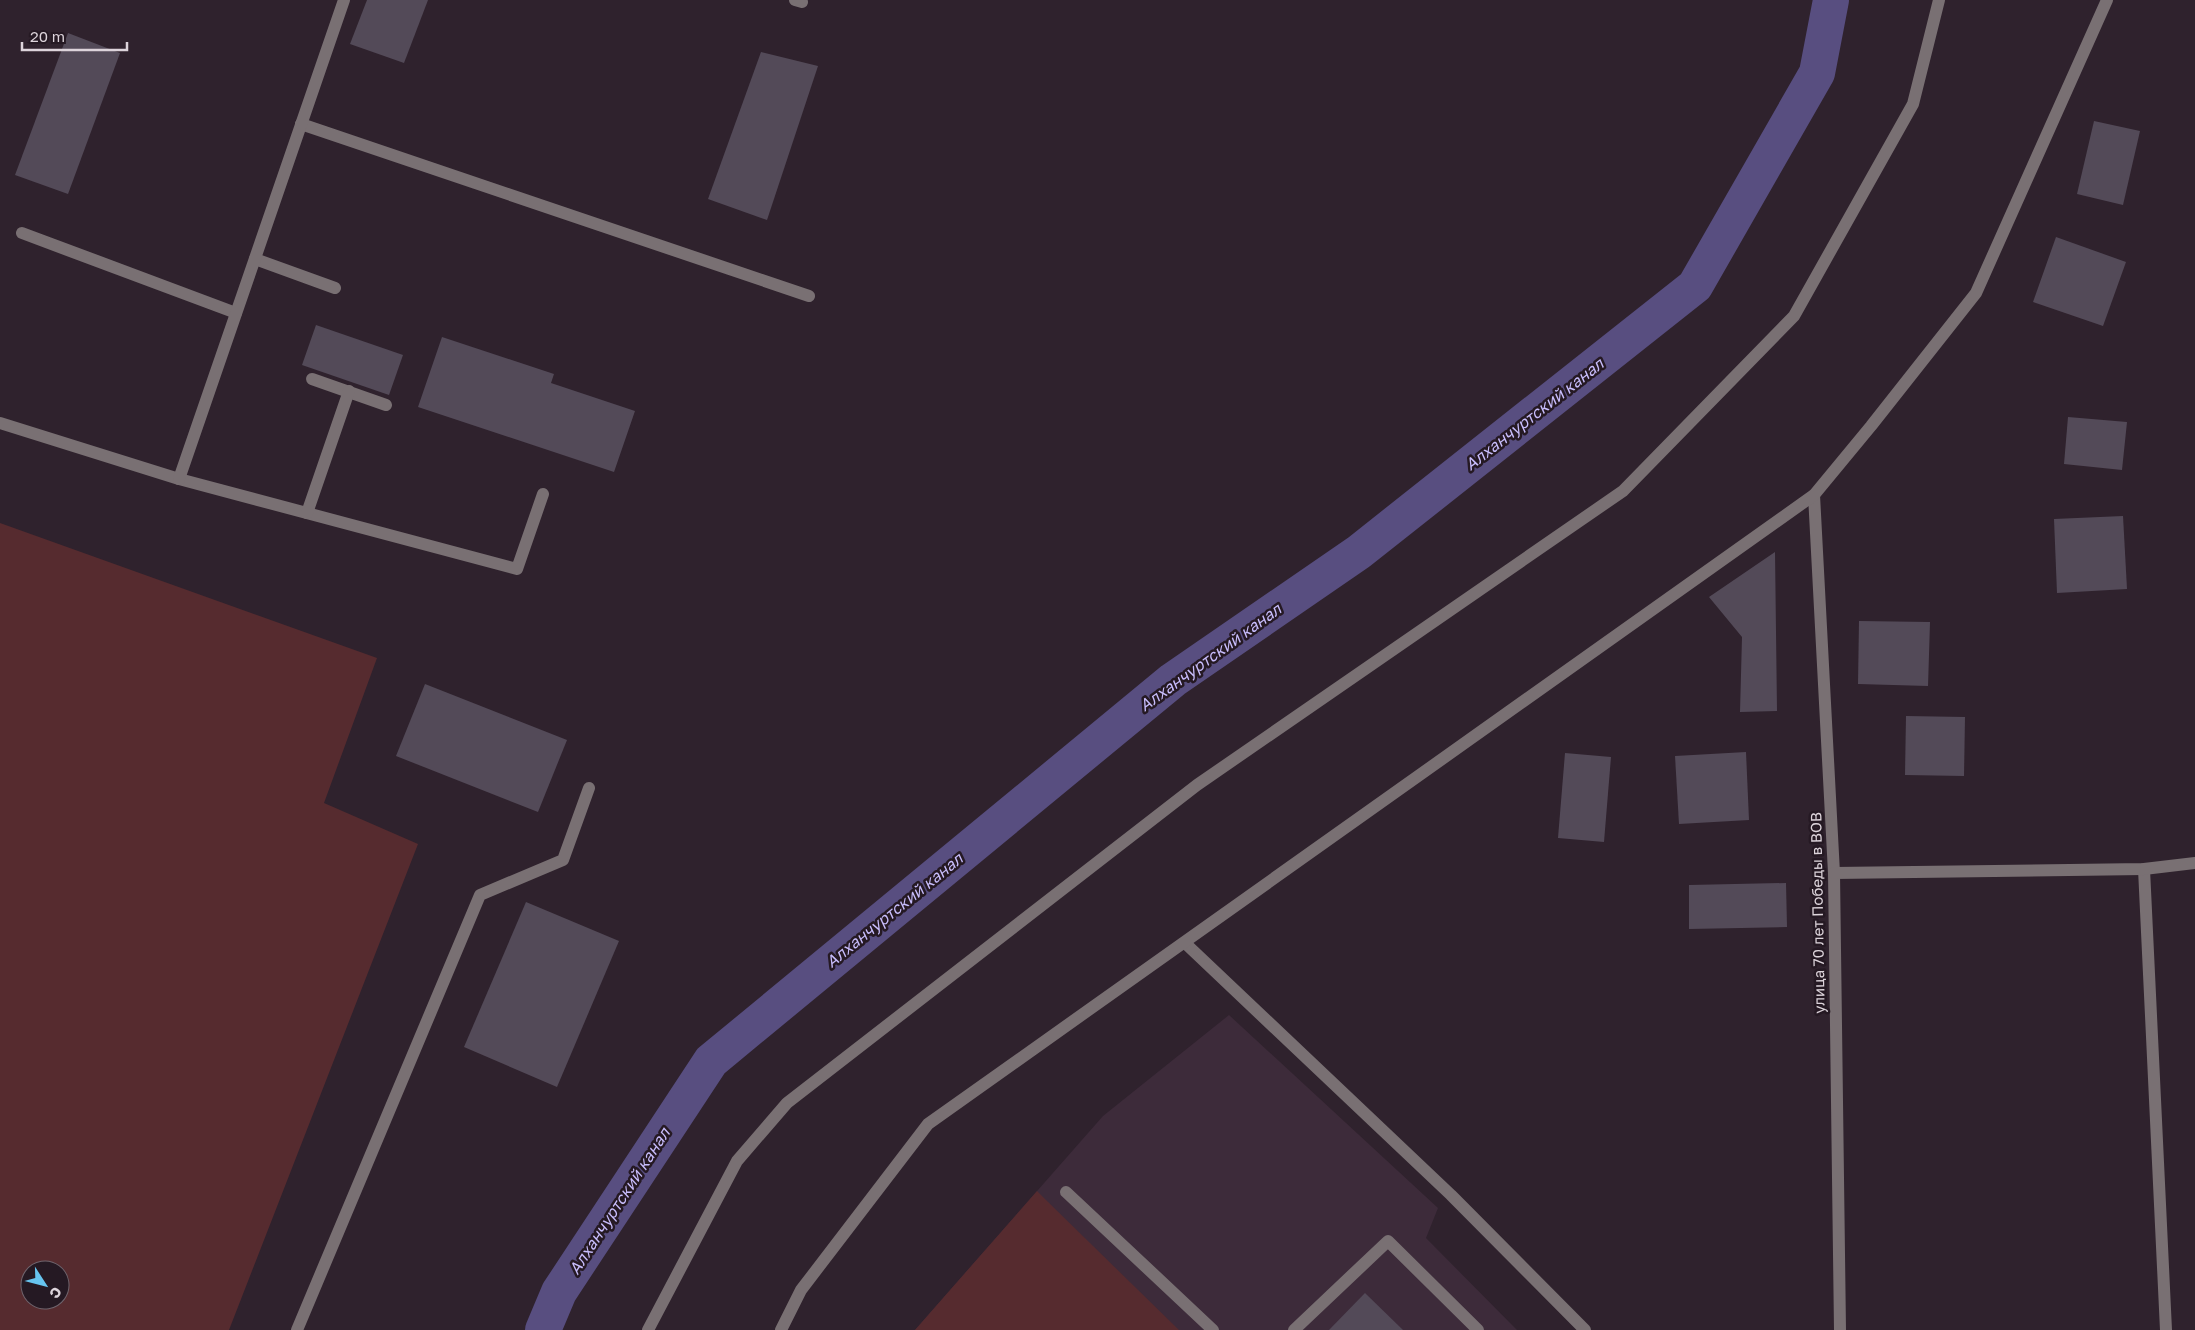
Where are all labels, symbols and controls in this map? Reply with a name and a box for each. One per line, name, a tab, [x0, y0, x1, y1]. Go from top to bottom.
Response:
scale bar	[22, 20, 128, 52]
text: 20 m	[30, 27, 65, 45]
water label: Алханчуртский канал	[1461, 353, 1609, 474]
water label: Алханчуртский канал	[1135, 598, 1286, 715]
street label: улица 70 лет Победы в ВОВ	[1806, 812, 1828, 1014]
water label: Алханчуртский канал	[821, 847, 968, 971]
water label: Алханчуртский канал	[564, 1123, 675, 1278]
north arrow	[20, 1260, 70, 1310]
text: С	[46, 1284, 66, 1302]

